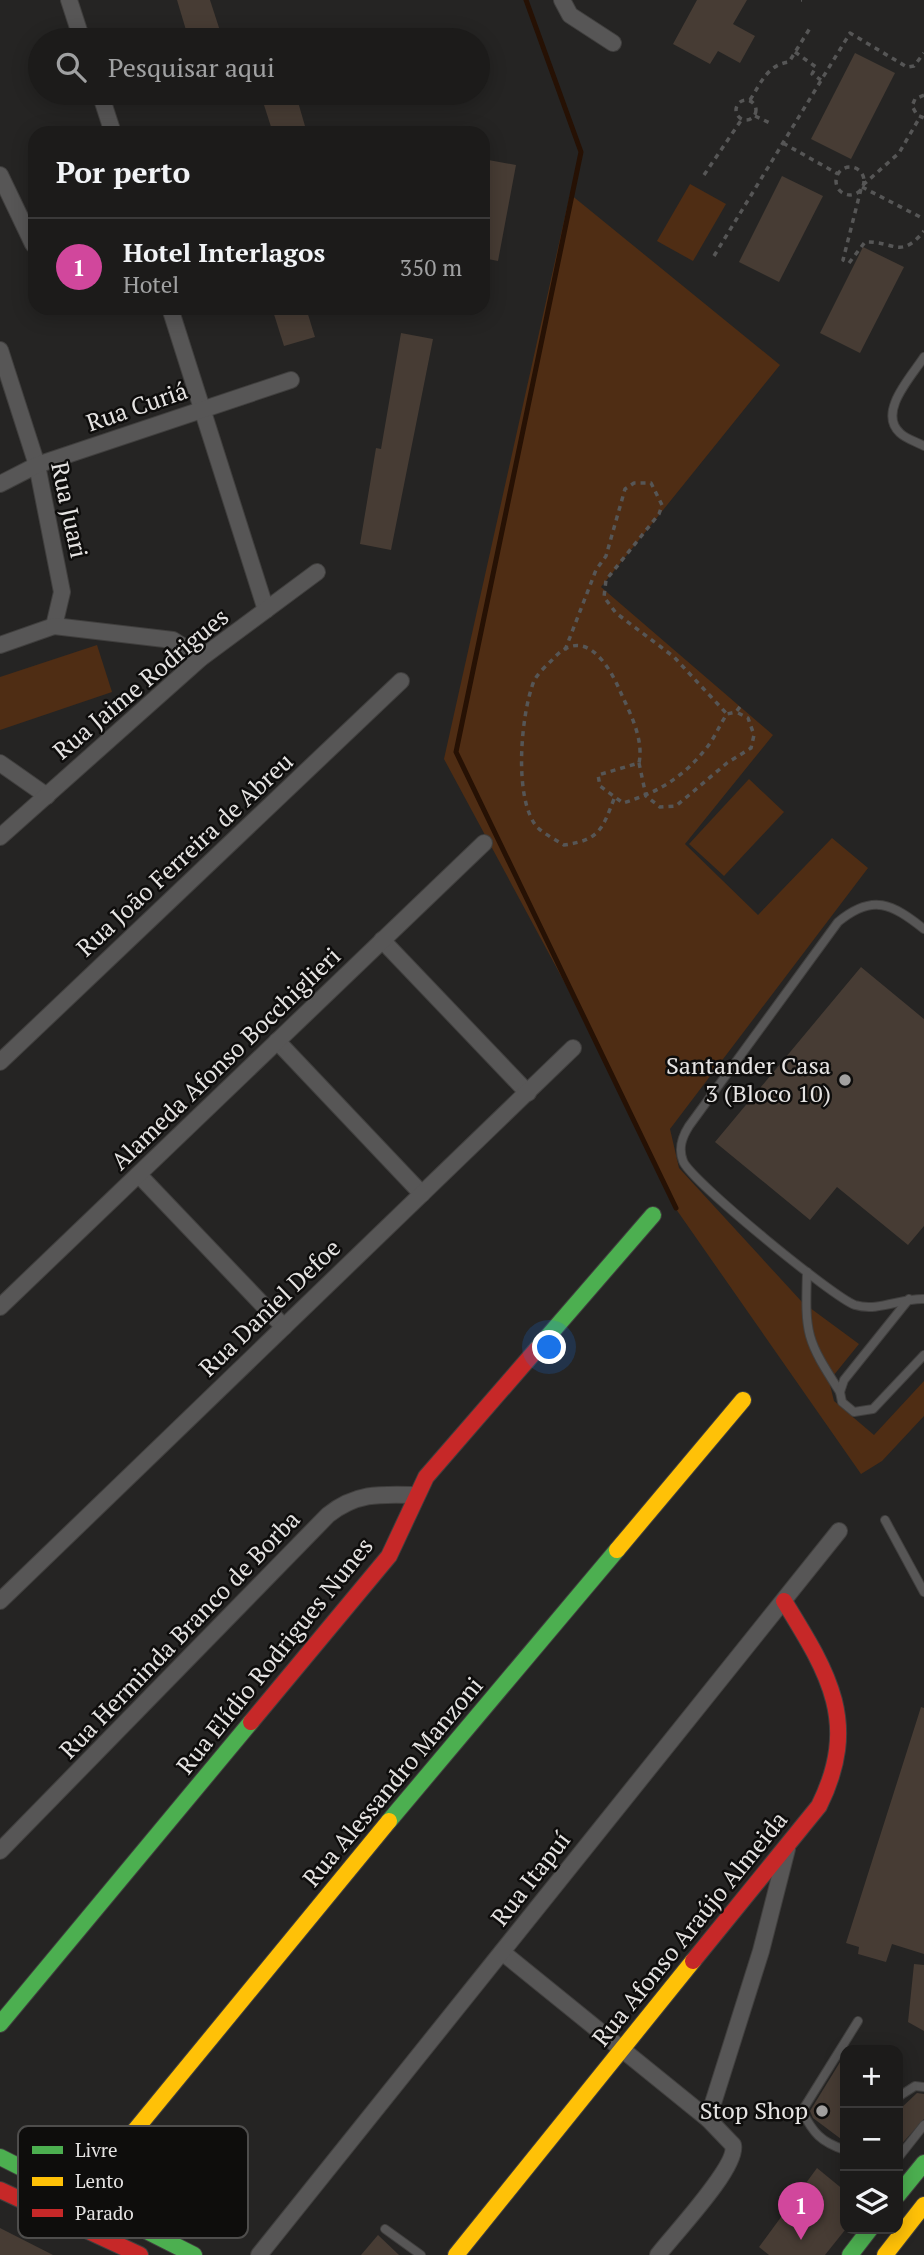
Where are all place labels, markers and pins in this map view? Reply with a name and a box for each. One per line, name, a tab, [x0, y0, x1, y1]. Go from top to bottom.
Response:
place label: Santander Casa 3 (Bloco 10)	[666, 1049, 831, 1109]
marker: Santander Casa 3 (Bloco 10)	[837, 1072, 853, 1088]
place label: Stop Shop	[700, 2094, 808, 2126]
marker: Stop Shop	[814, 2103, 830, 2119]
pin: 1	[778, 2182, 824, 2240]

